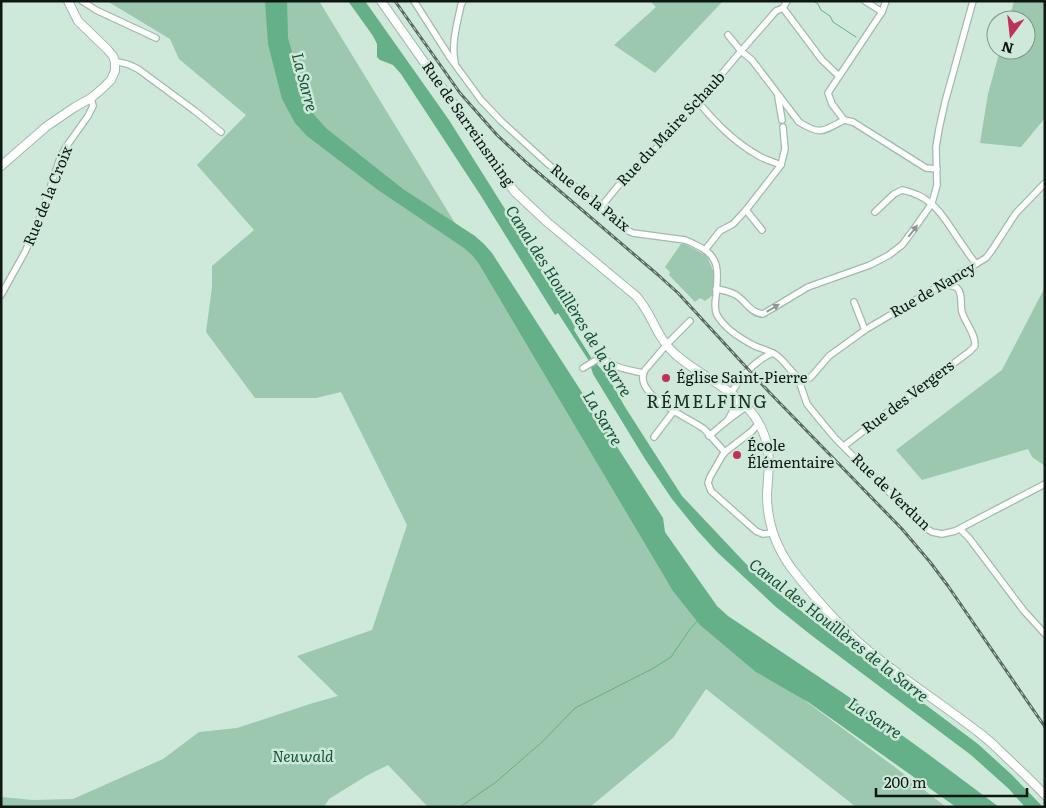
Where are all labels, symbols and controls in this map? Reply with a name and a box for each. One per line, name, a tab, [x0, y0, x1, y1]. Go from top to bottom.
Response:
north arrow	[986, 10, 1036, 60]
text: N	[999, 37, 1016, 60]
water label: La Sarre	[287, 50, 325, 114]
street label: Rue de Sarreinsming	[417, 56, 522, 191]
street label: Rue du Maire Schaub	[610, 65, 729, 191]
street label: Rue de la Croix	[16, 141, 77, 249]
street label: Rue de la Paix	[546, 157, 636, 237]
water label: Canal des Houillères de la Sarre	[501, 200, 639, 401]
one-way arrow	[907, 225, 918, 238]
street label: Rue de Nancy	[885, 255, 980, 323]
one-way arrow	[766, 303, 779, 312]
street label: Rue des Vergers	[856, 353, 958, 438]
place label: Église Saint-Pierre	[676, 365, 808, 388]
marker: Église Saint-Pierre	[660, 372, 672, 384]
water label: La Sarre	[578, 385, 630, 450]
district label: RÉMELFING	[646, 387, 768, 414]
place label: École Élémentaire	[747, 433, 835, 473]
street label: Rue de Verdun	[847, 447, 937, 535]
marker: École Élémentaire	[731, 449, 743, 461]
water label: Canal des Houillères de la Sarre	[745, 551, 934, 707]
water label: La Sarre	[844, 691, 907, 744]
park label: Neuwald	[272, 744, 334, 767]
scale bar	[876, 766, 1027, 798]
text: 200 m	[884, 770, 927, 793]

